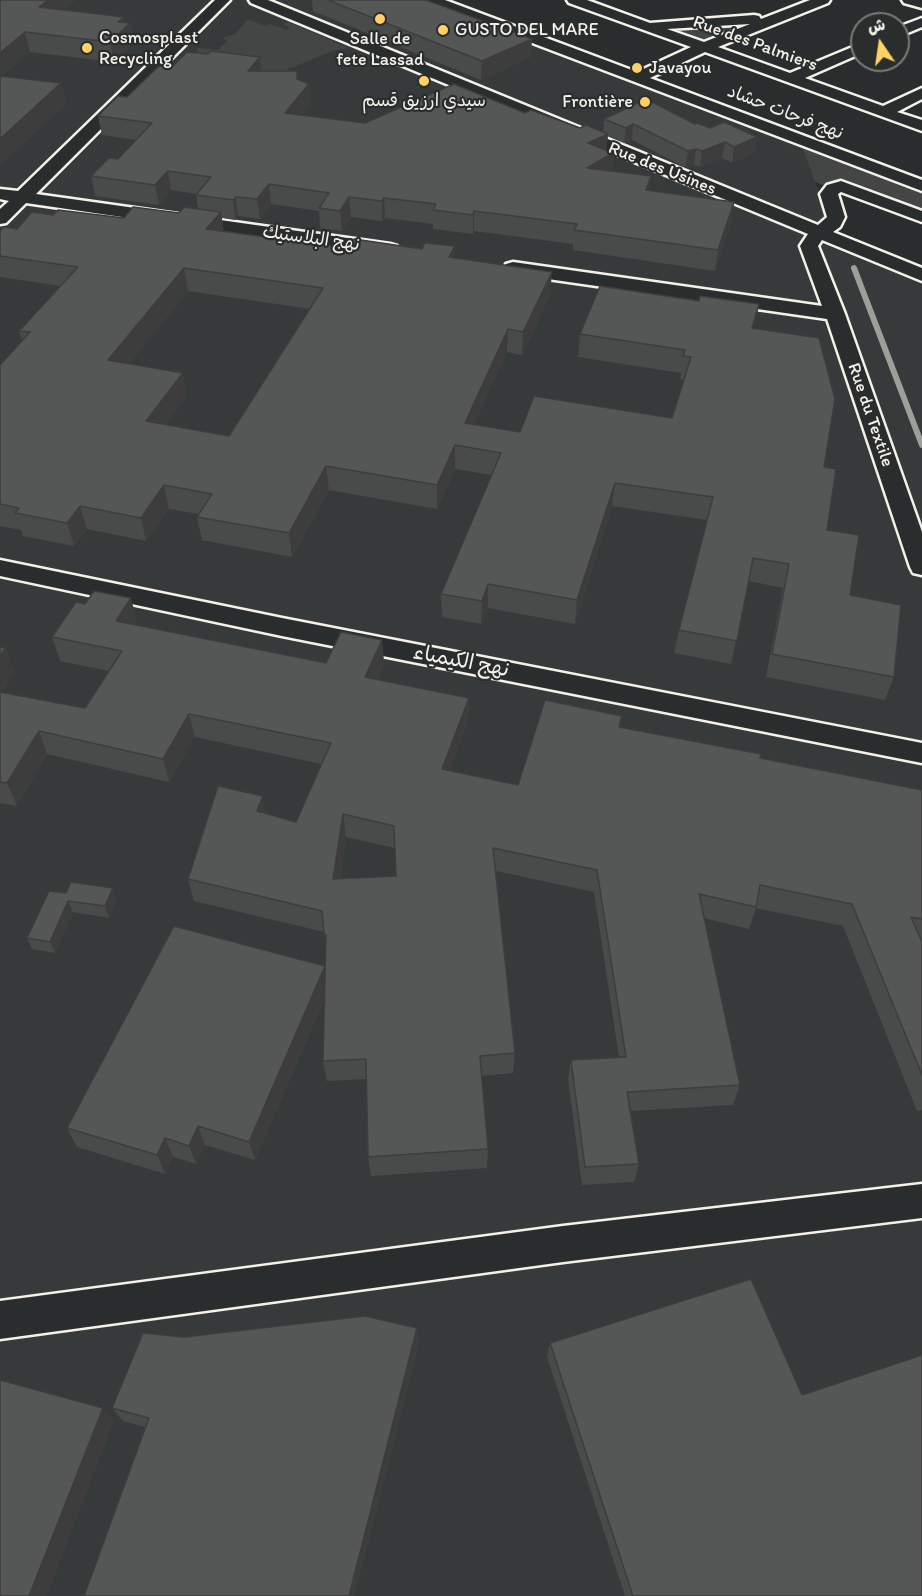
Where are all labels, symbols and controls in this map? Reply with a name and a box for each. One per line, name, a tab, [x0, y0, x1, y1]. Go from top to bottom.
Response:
street label: Rue des Palmiers	[690, 11, 820, 77]
marker: Salle de fete Lassad	[373, 12, 387, 26]
north arrow	[850, 12, 910, 72]
text: ش	[866, 15, 887, 37]
place label: GUSTO DEL MARE	[455, 19, 599, 41]
marker: GUSTO DEL MARE	[436, 23, 450, 37]
place label: Cosmosplast Recycling	[99, 27, 198, 70]
place label: Salle de fete Lassad	[336, 28, 424, 70]
marker: Cosmosplast Recycling	[80, 41, 94, 55]
place label: Javayou	[649, 57, 711, 79]
marker: Javayou	[630, 61, 644, 75]
marker: سيدي ارزيق قسم	[417, 74, 431, 88]
street label: نهج فرحات حشاد	[724, 81, 846, 145]
place label: سيدي ارزيق قسم	[362, 90, 486, 112]
place label: Frontière	[562, 91, 633, 113]
marker: Frontière	[638, 95, 652, 109]
street label: Rue des Usines	[605, 138, 719, 200]
street label: نهج البلاستيك	[261, 221, 361, 257]
street label: Rue du Textile	[842, 360, 898, 470]
street label: نهج الكيمياء	[411, 640, 511, 684]

